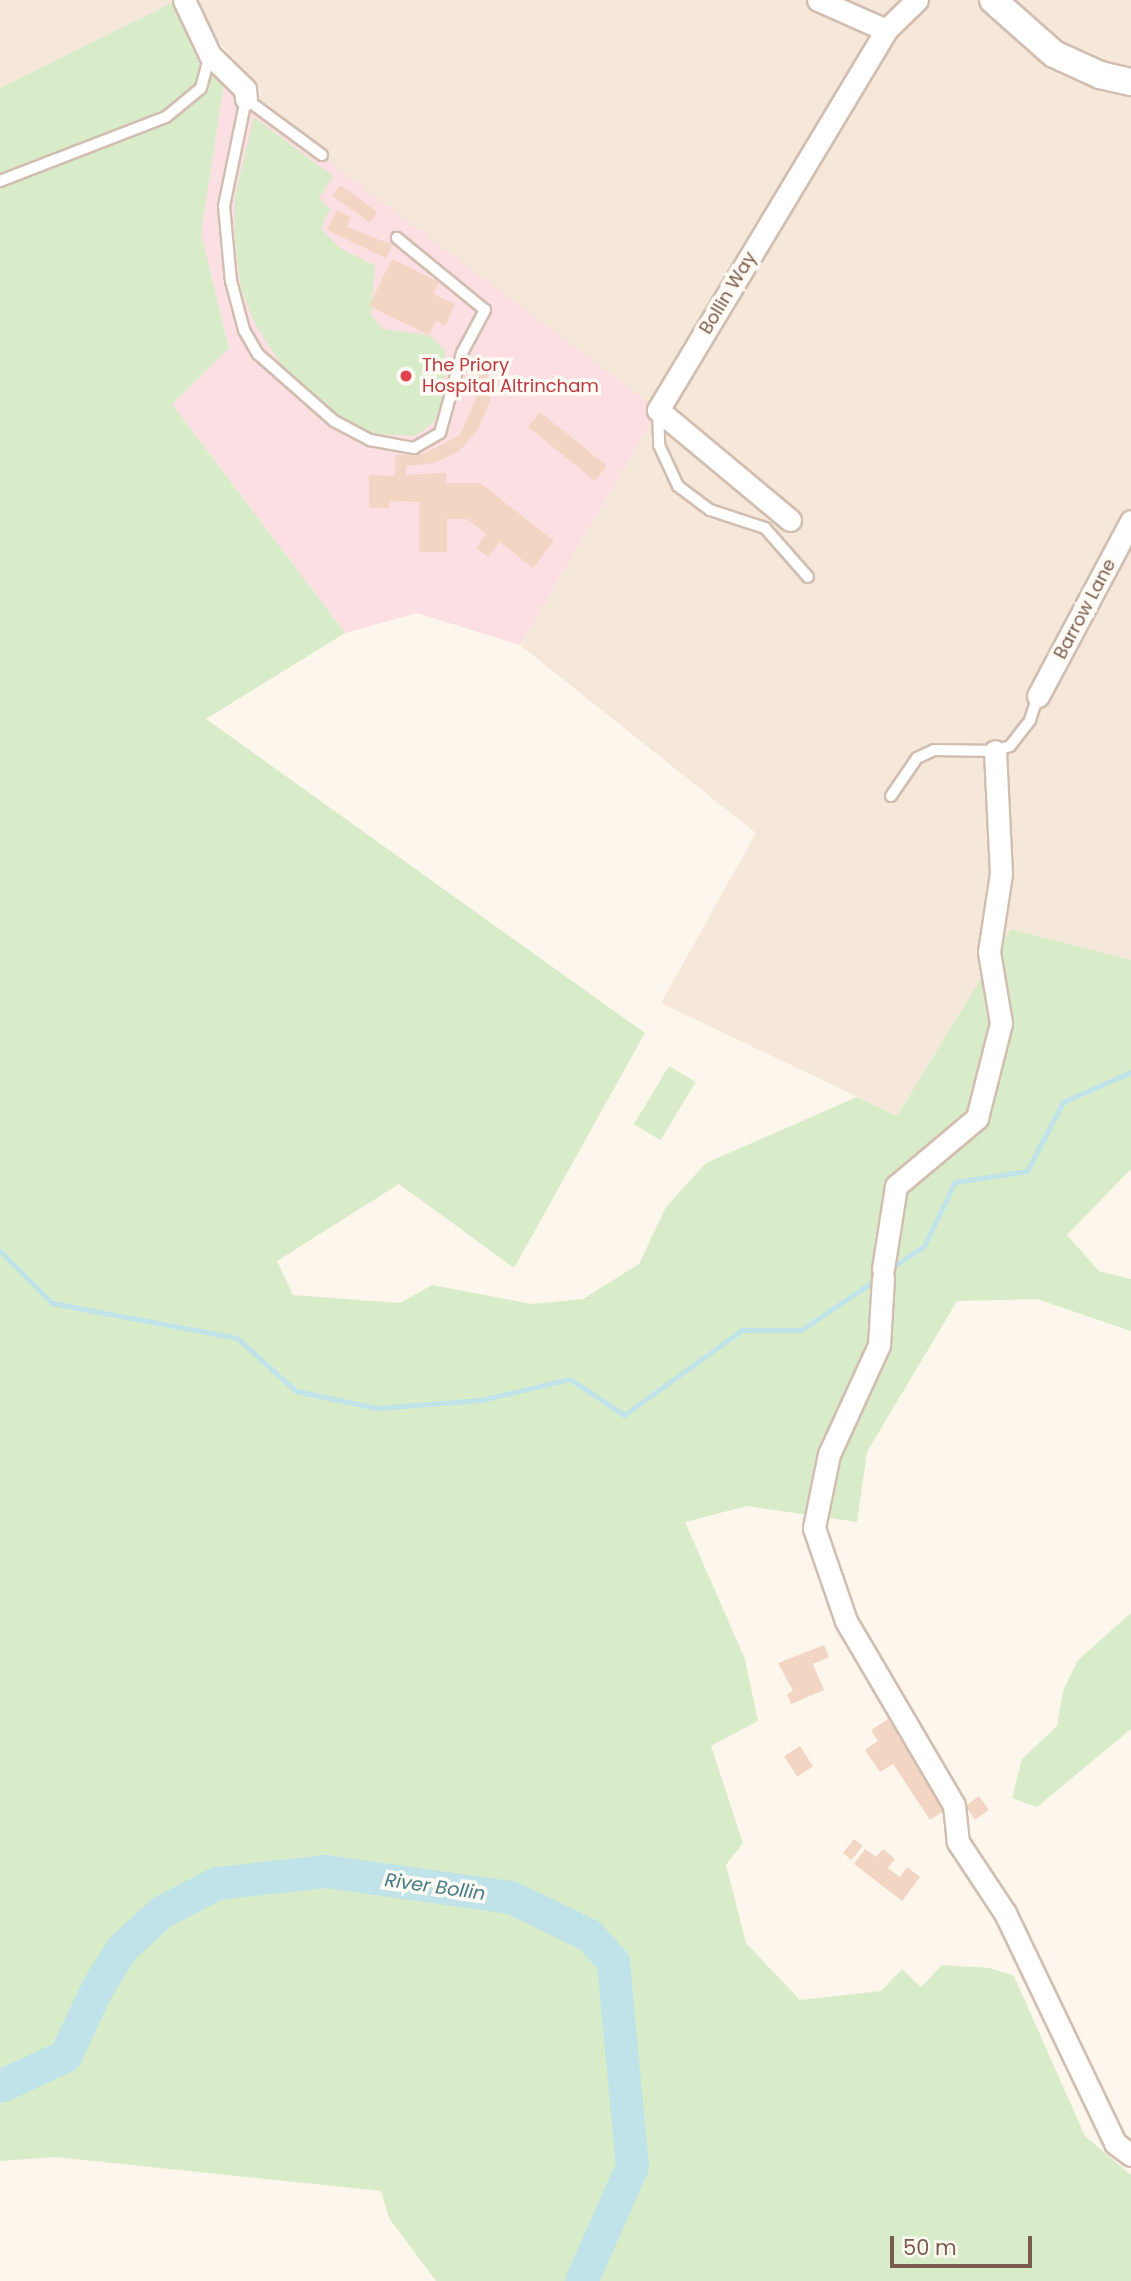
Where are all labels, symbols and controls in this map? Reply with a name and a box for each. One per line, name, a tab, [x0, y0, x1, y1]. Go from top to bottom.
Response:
street label: Bollin Way	[695, 248, 761, 338]
place label: The Priory Hospital Altrincham	[422, 355, 599, 398]
marker: The Priory Hospital Altrincham	[396, 366, 416, 386]
street label: Barrow Lane	[1050, 555, 1120, 663]
water label: River Bollin	[383, 1869, 487, 1905]
scale bar	[893, 2222, 1035, 2266]
text: 50 m	[903, 2233, 957, 2262]

